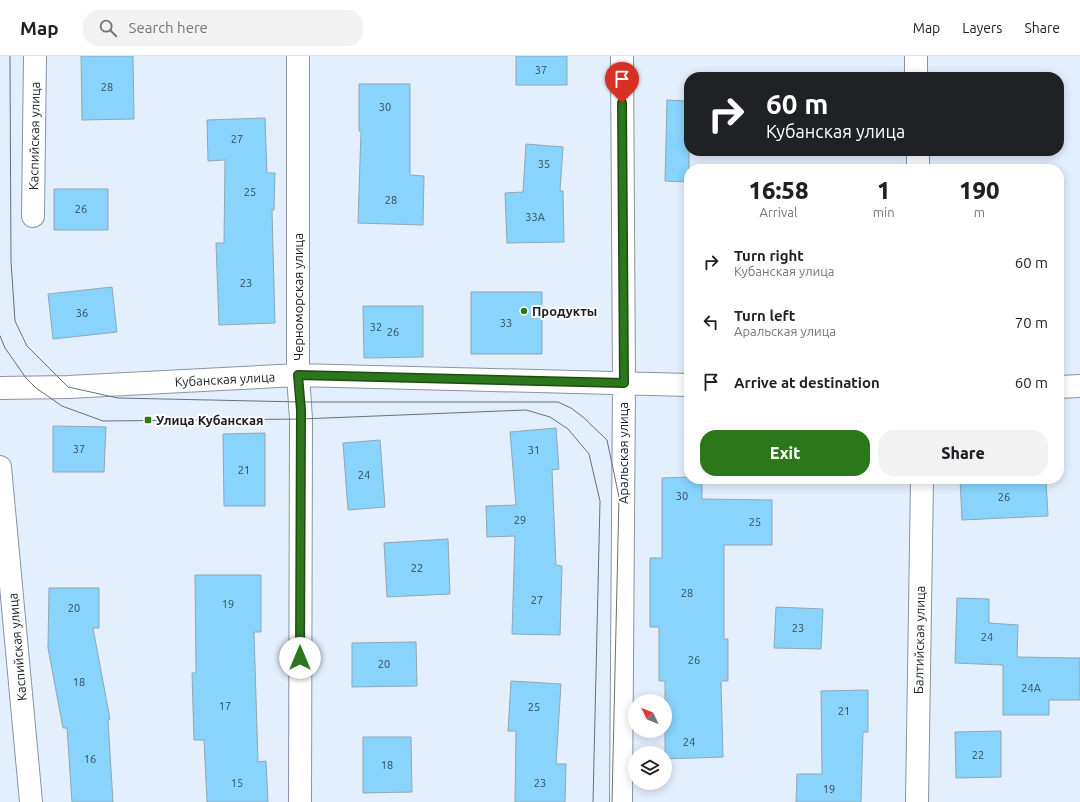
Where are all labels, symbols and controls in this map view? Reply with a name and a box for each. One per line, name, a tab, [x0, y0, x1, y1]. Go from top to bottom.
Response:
search box	[83, 10, 363, 46]
text: Map	[20, 17, 59, 39]
icon: search	[97, 17, 119, 39]
text: Search here	[129, 19, 208, 36]
text: Map	[913, 20, 940, 36]
text: Layers	[962, 20, 1002, 36]
text: Share	[1024, 20, 1060, 36]
pin	[605, 62, 639, 103]
house number: 37	[535, 64, 547, 76]
icon: arrive	[611, 68, 633, 90]
house number: 28	[101, 81, 113, 93]
street label: Каспийская улица	[26, 82, 42, 190]
icon: right	[700, 88, 752, 140]
text: 60 m	[766, 88, 828, 119]
house number: 30	[379, 101, 391, 113]
text: Кубанская улица	[766, 121, 905, 141]
house number: 27	[231, 133, 243, 145]
house number: 35	[538, 158, 550, 170]
text: 16:58	[748, 177, 808, 204]
text: 1	[877, 177, 890, 204]
text: 190	[959, 177, 1000, 204]
house number: 25	[244, 186, 256, 198]
house number: 28	[385, 194, 397, 206]
house number: 26	[75, 203, 87, 215]
text: Arrival	[759, 205, 797, 219]
text: min	[873, 205, 895, 219]
text: m	[974, 205, 985, 219]
house number: 33А	[525, 211, 546, 223]
street label: Черноморская улица	[291, 233, 305, 361]
text: Turn right	[734, 247, 804, 264]
icon: right	[700, 251, 722, 273]
text: 60 m	[1015, 254, 1048, 271]
text: Кубанская улица	[734, 264, 835, 278]
house number: 23	[240, 277, 252, 289]
place label: Продукты	[532, 304, 597, 318]
marker: Продукты	[519, 306, 529, 316]
house number: 36	[76, 307, 88, 319]
text: Turn left	[734, 307, 795, 324]
icon: left	[700, 311, 722, 333]
text: 70 m	[1015, 314, 1048, 331]
house number: 33	[500, 317, 512, 329]
house number: 32	[370, 321, 382, 333]
text: Аральская улица	[734, 324, 836, 338]
house number: 26	[387, 326, 399, 338]
street label: Кубанская улица	[174, 369, 276, 389]
icon: arrive	[700, 371, 722, 393]
text: Arrive at destination	[734, 374, 880, 391]
text: 60 m	[1015, 374, 1048, 391]
street label: Аральская улица	[616, 402, 630, 504]
place label: Улица Кубанская	[156, 413, 263, 427]
marker: Улица Кубанская	[143, 415, 153, 425]
button: Exit	[700, 430, 870, 476]
button: Share	[878, 430, 1048, 476]
house number: 37	[73, 443, 85, 455]
house number: 31	[528, 444, 540, 456]
house number: 21	[238, 464, 250, 476]
house number: 24	[358, 469, 370, 481]
house number: 30	[676, 490, 688, 502]
house number: 26	[998, 491, 1010, 503]
house number: 29	[514, 514, 526, 526]
house number: 25	[749, 516, 761, 528]
house number: 22	[411, 562, 423, 574]
street label: Балтийская улица	[911, 586, 927, 694]
house number: 28	[681, 587, 693, 599]
street label: Каспийская улица	[5, 592, 29, 702]
house number: 27	[531, 594, 543, 606]
house number: 19	[222, 598, 234, 610]
house number: 20	[68, 602, 80, 614]
house number: 23	[792, 622, 804, 634]
house number: 24	[981, 631, 993, 643]
position arrow	[279, 637, 321, 679]
house number: 26	[688, 654, 700, 666]
house number: 20	[378, 658, 390, 670]
house number: 18	[73, 676, 85, 688]
house number: 24А	[1021, 682, 1042, 694]
north arrow	[628, 694, 672, 738]
map controls	[628, 694, 672, 790]
house number: 17	[219, 700, 231, 712]
house number: 25	[528, 701, 540, 713]
house number: 21	[838, 705, 850, 717]
house number: 24	[683, 736, 695, 748]
button: layers	[628, 746, 672, 790]
house number: 22	[972, 749, 984, 761]
house number: 16	[84, 753, 96, 765]
house number: 18	[381, 759, 393, 771]
house number: 15	[231, 777, 243, 789]
house number: 23	[534, 777, 546, 789]
house number: 19	[823, 783, 835, 795]

